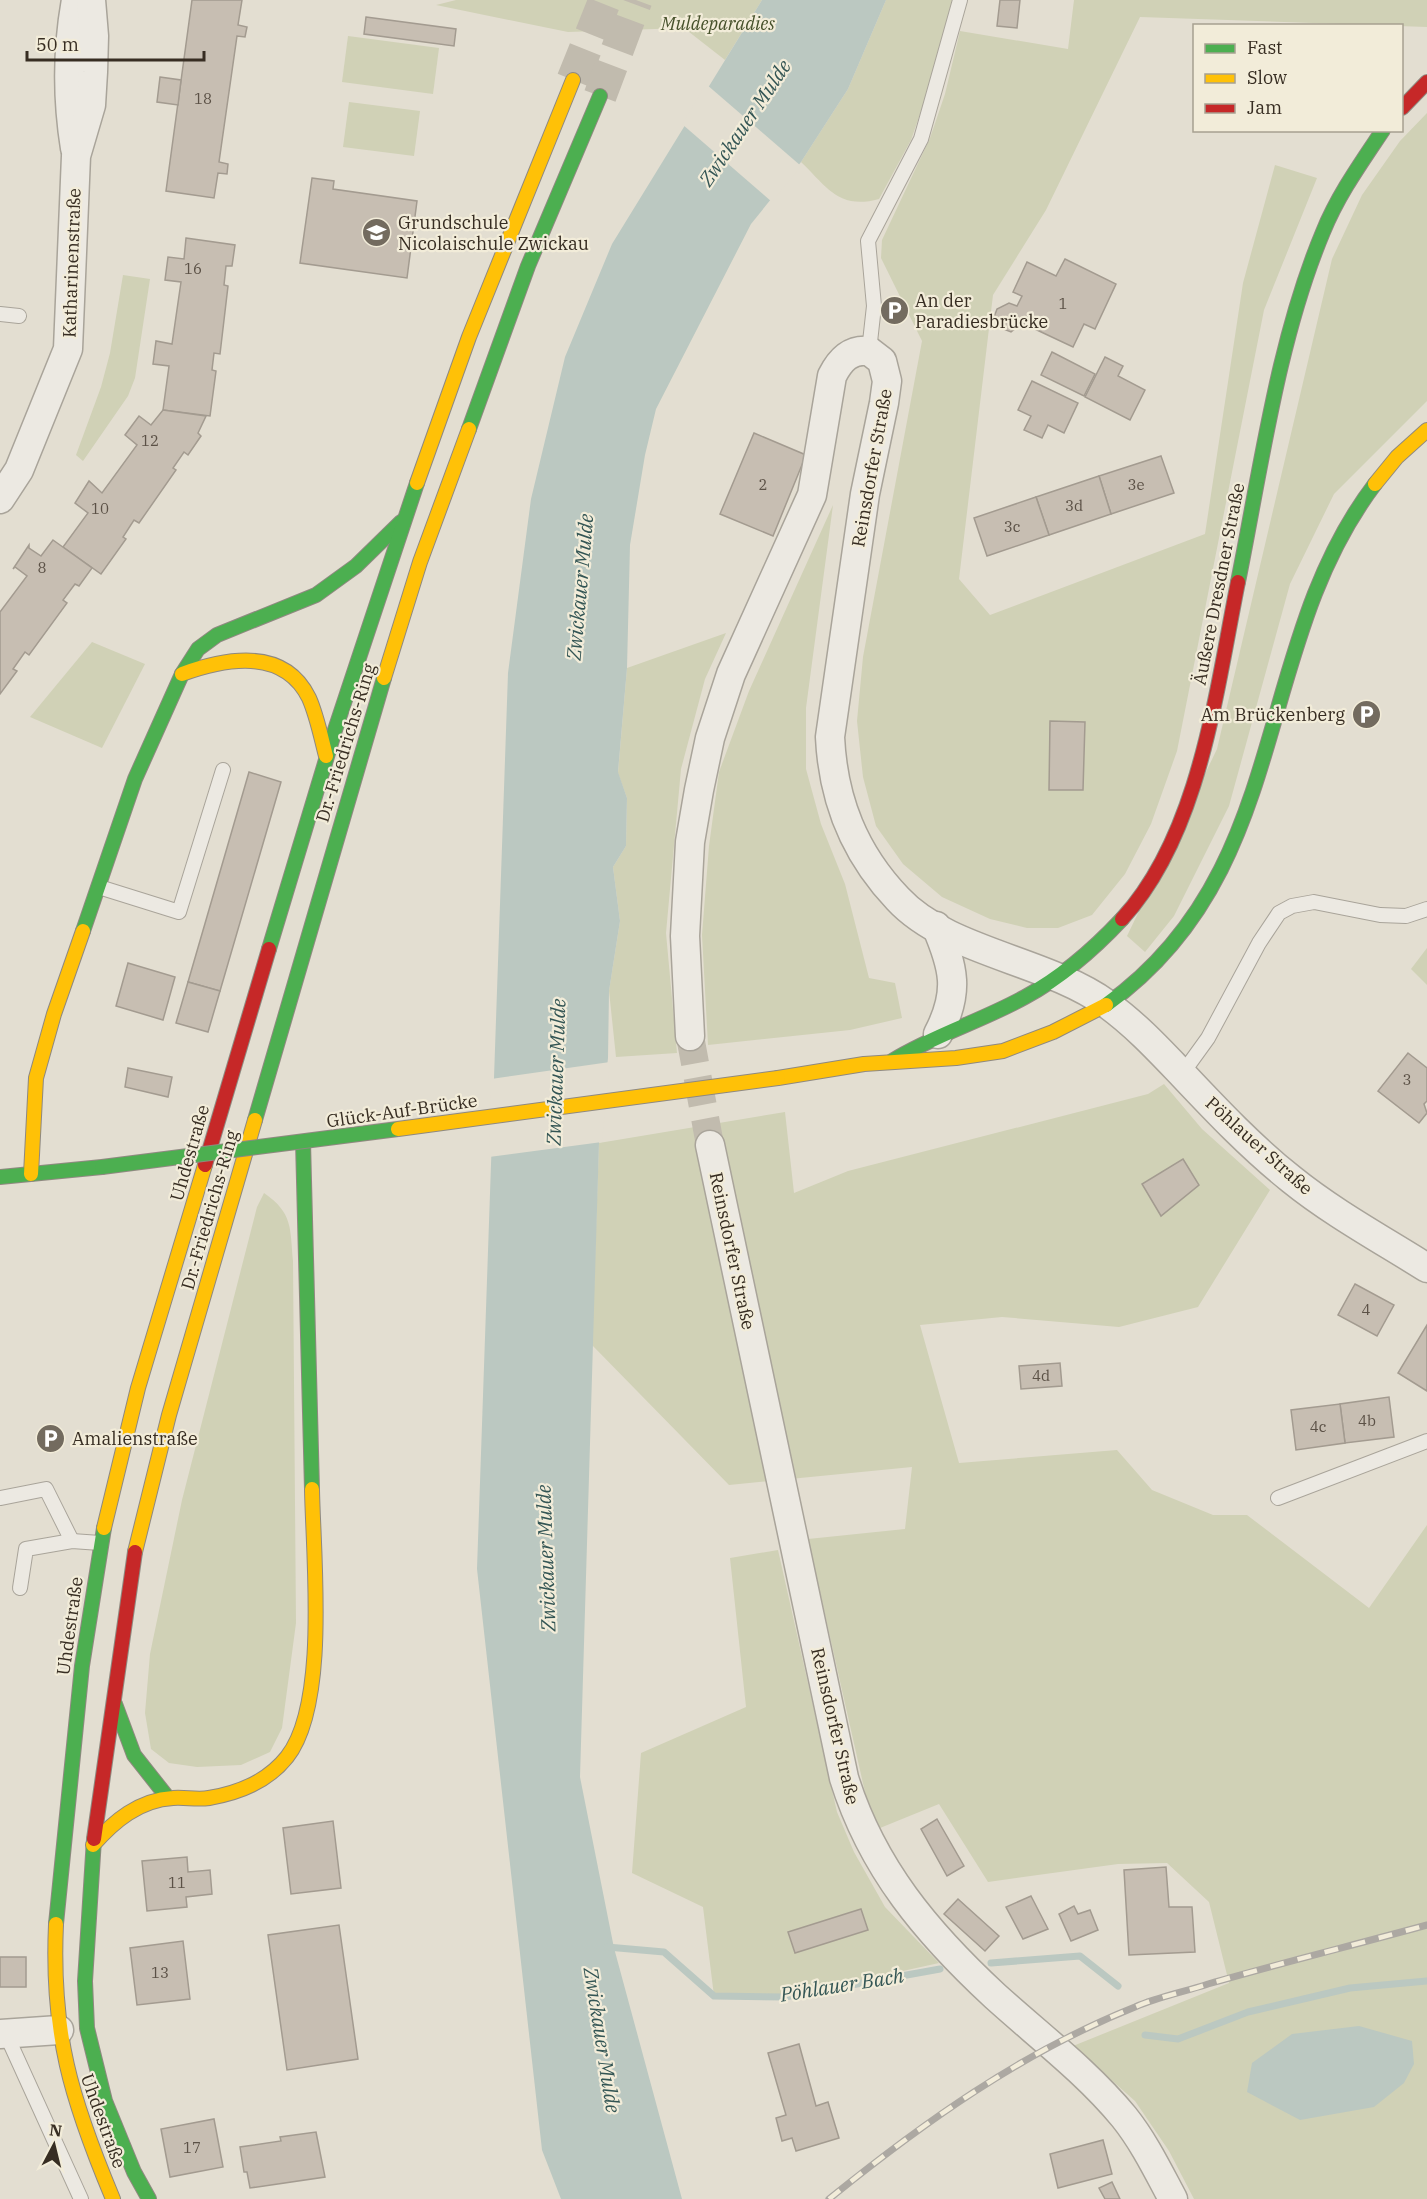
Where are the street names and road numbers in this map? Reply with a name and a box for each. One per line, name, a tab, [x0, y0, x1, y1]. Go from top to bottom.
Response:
street label: Katharinenstraße	[57, 188, 86, 338]
street label: Reinsdorfer Straße	[846, 387, 897, 549]
street label: Äußere Dresdner Straße	[1188, 481, 1249, 687]
street label: Dr.-Friedrichs-Ring	[310, 660, 381, 825]
street label: Glück-Auf-Brücke	[325, 1089, 479, 1132]
street label: Pöhlauer Straße	[1201, 1091, 1318, 1200]
street label: Uhdestraße	[165, 1102, 214, 1204]
street label: Dr.-Friedrichs-Ring	[176, 1127, 243, 1292]
street label: Reinsdorfer Straße	[705, 1170, 760, 1332]
street label: Uhdestraße	[51, 1575, 88, 1677]
street label: Reinsdorfer Straße	[806, 1645, 865, 1807]
street label: Uhdestraße	[76, 2070, 131, 2171]

